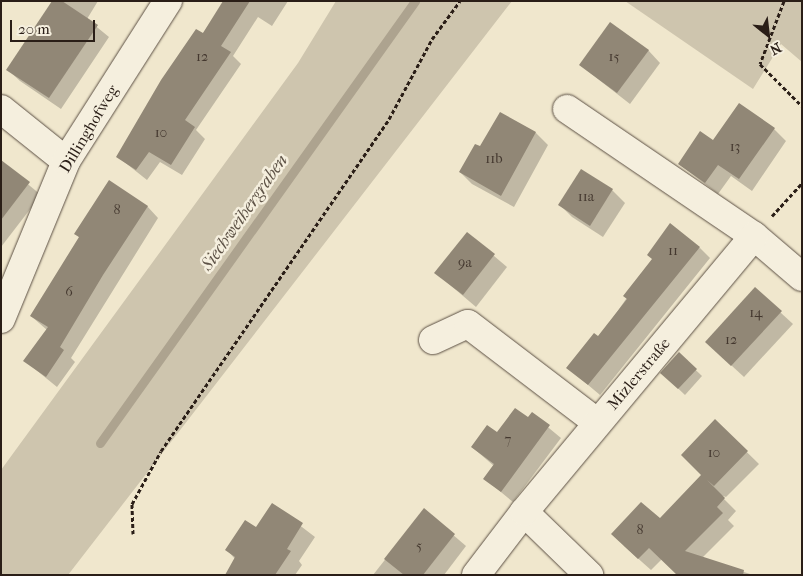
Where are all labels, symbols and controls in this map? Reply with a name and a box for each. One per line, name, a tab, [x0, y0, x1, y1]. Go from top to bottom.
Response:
scale bar	[12, 10, 98, 42]
north arrow	[743, 10, 793, 60]
text: 20 m	[18, 20, 50, 38]
text: N	[767, 39, 784, 59]
house number: 12	[196, 49, 208, 65]
house number: 15	[609, 49, 619, 65]
street label: Dillinghofweg	[55, 82, 123, 176]
house number: 10	[155, 125, 167, 141]
house number: 13	[730, 139, 740, 155]
water label: Siechweihergraben	[197, 151, 293, 275]
house number: 11b	[485, 151, 503, 167]
house number: 11a	[578, 189, 594, 205]
house number: 8	[113, 202, 121, 218]
house number: 11	[668, 243, 678, 259]
house number: 9a	[458, 255, 472, 271]
house number: 6	[65, 284, 73, 300]
house number: 14	[749, 305, 763, 321]
house number: 12	[725, 332, 737, 348]
street label: Mizlerstraße	[603, 334, 675, 414]
house number: 7	[505, 432, 511, 448]
house number: 10	[708, 445, 720, 461]
house number: 8	[636, 522, 644, 538]
house number: 5	[416, 538, 422, 554]

